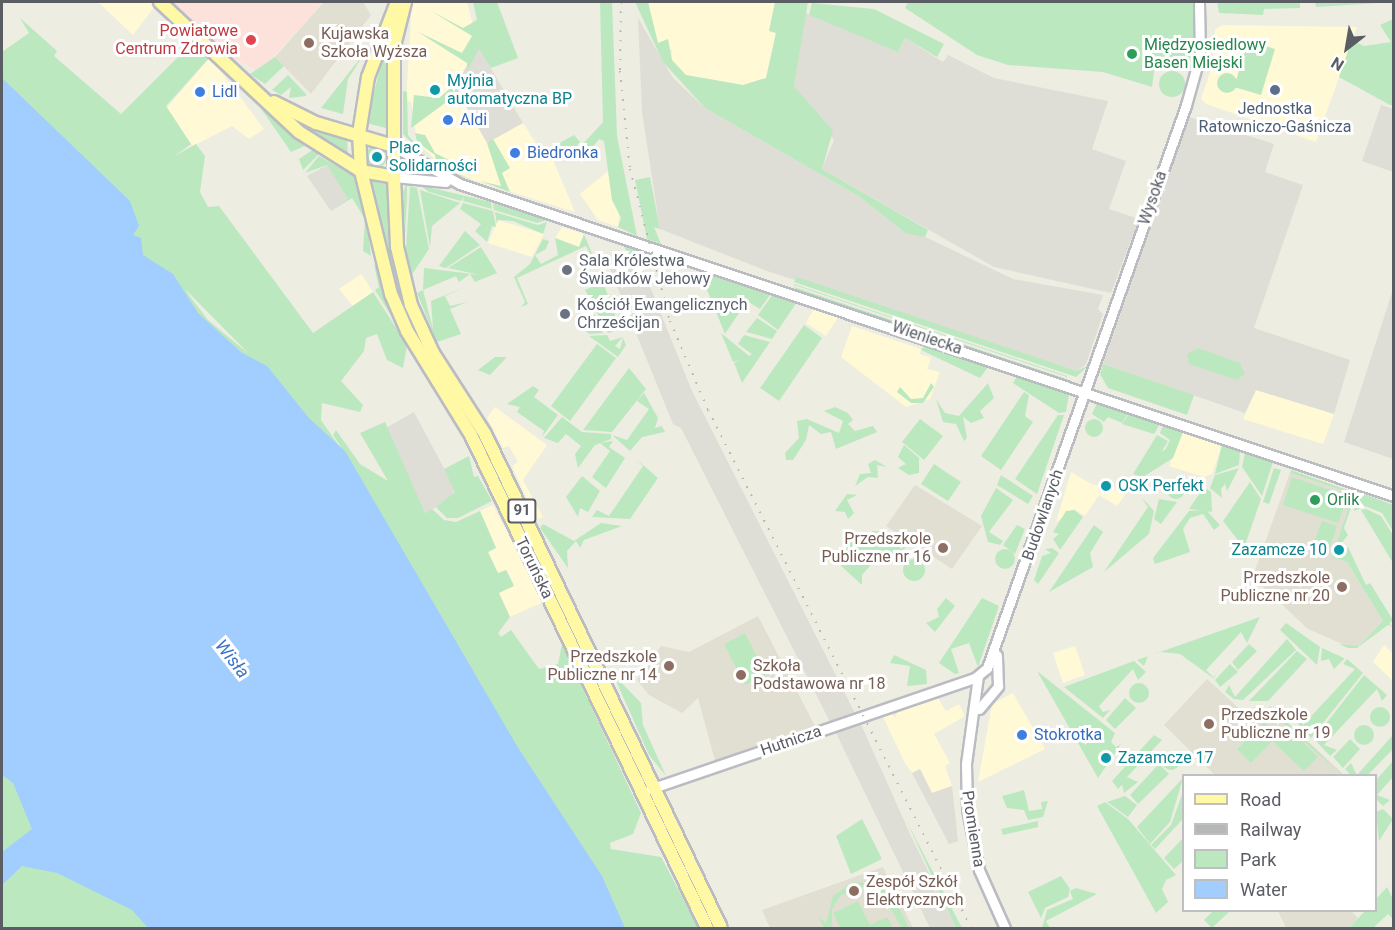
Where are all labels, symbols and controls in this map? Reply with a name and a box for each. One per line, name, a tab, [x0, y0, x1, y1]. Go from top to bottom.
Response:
north arrow	[1317, 18, 1377, 78]
place label: Powiatowe Centrum Zdrowia	[115, 21, 238, 59]
place label: Kujawska Szkoła Wyższa	[321, 24, 427, 62]
marker: Powiatowe Centrum Zdrowia	[242, 31, 260, 49]
place label: Międzyosiedlowy Basen Miejski	[1144, 35, 1266, 73]
marker: Kujawska Szkoła Wyższa	[302, 36, 316, 50]
marker: Międzyosiedlowy Basen Miejski	[1125, 47, 1139, 61]
text: N	[1328, 53, 1347, 75]
place label: Myjnia automatyczna BP	[447, 71, 572, 109]
place label: Lidl	[212, 82, 237, 102]
marker: Myjnia automatyczna BP	[428, 83, 442, 97]
marker: Jednostka Ratowniczo-Gaśnicza	[1268, 83, 1282, 97]
marker: Lidl	[193, 85, 207, 99]
place label: Jednostka Ratowniczo-Gaśnicza	[1199, 99, 1351, 137]
place label: Aldi	[460, 110, 487, 130]
marker: Aldi	[441, 113, 455, 127]
place label: Plac Solidarności	[389, 138, 477, 176]
place label: Biedronka	[527, 143, 598, 163]
marker: Biedronka	[508, 146, 522, 160]
marker: Plac Solidarności	[370, 150, 384, 164]
street label: Wysoka	[1135, 168, 1171, 228]
place label: Sala Królestwa Świadków Jehowy	[579, 251, 710, 289]
marker: Sala Królestwa Świadków Jehowy	[560, 263, 574, 277]
place label: Kościół Ewangelicznych Chrześcijan	[577, 295, 747, 333]
marker: Kościół Ewangelicznych Chrześcijan	[558, 307, 572, 321]
street label: Wieniecka	[889, 317, 965, 359]
street label: Budowlanych	[1018, 467, 1068, 563]
place label: OSK Perfekt	[1118, 476, 1204, 496]
marker: OSK Perfekt	[1099, 479, 1113, 493]
place label: Orlik	[1327, 490, 1359, 510]
marker: Orlik	[1308, 493, 1322, 507]
road number: 91	[507, 499, 537, 523]
place label: Przedszkole Publiczne nr 16	[822, 529, 931, 567]
street label: Toruńska	[511, 534, 557, 602]
place label: Zazamcze 10	[1231, 540, 1327, 560]
marker: Przedszkole Publiczne nr 16	[936, 541, 950, 555]
marker: Zazamcze 10	[1332, 543, 1346, 557]
place label: Przedszkole Publiczne nr 20	[1221, 568, 1330, 606]
marker: Przedszkole Publiczne nr 20	[1335, 580, 1349, 594]
water label: Wisła	[210, 635, 254, 683]
place label: Przedszkole Publiczne nr 14	[548, 647, 657, 685]
place label: Szkoła Podstawowa nr 18	[753, 656, 885, 694]
marker: Przedszkole Publiczne nr 14	[662, 659, 676, 673]
marker: Szkoła Podstawowa nr 18	[734, 668, 748, 682]
place label: Przedszkole Publiczne nr 19	[1221, 705, 1330, 743]
marker: Przedszkole Publiczne nr 19	[1202, 717, 1216, 731]
street label: Hutnicza	[758, 722, 824, 760]
place label: Stokrotka	[1034, 725, 1102, 745]
marker: Stokrotka	[1015, 728, 1029, 742]
place label: Zazamcze 17	[1118, 748, 1214, 768]
marker: Zazamcze 17	[1099, 751, 1113, 765]
legend	[1182, 774, 1377, 912]
street label: Promienna	[957, 789, 989, 869]
text: Road	[1240, 789, 1281, 810]
text: Railway	[1240, 819, 1301, 840]
text: Park	[1240, 849, 1276, 870]
place label: Zespół Szkół Elektrycznych	[866, 872, 964, 910]
text: Water	[1240, 879, 1287, 900]
marker: Zespół Szkół Elektrycznych	[847, 884, 861, 898]

